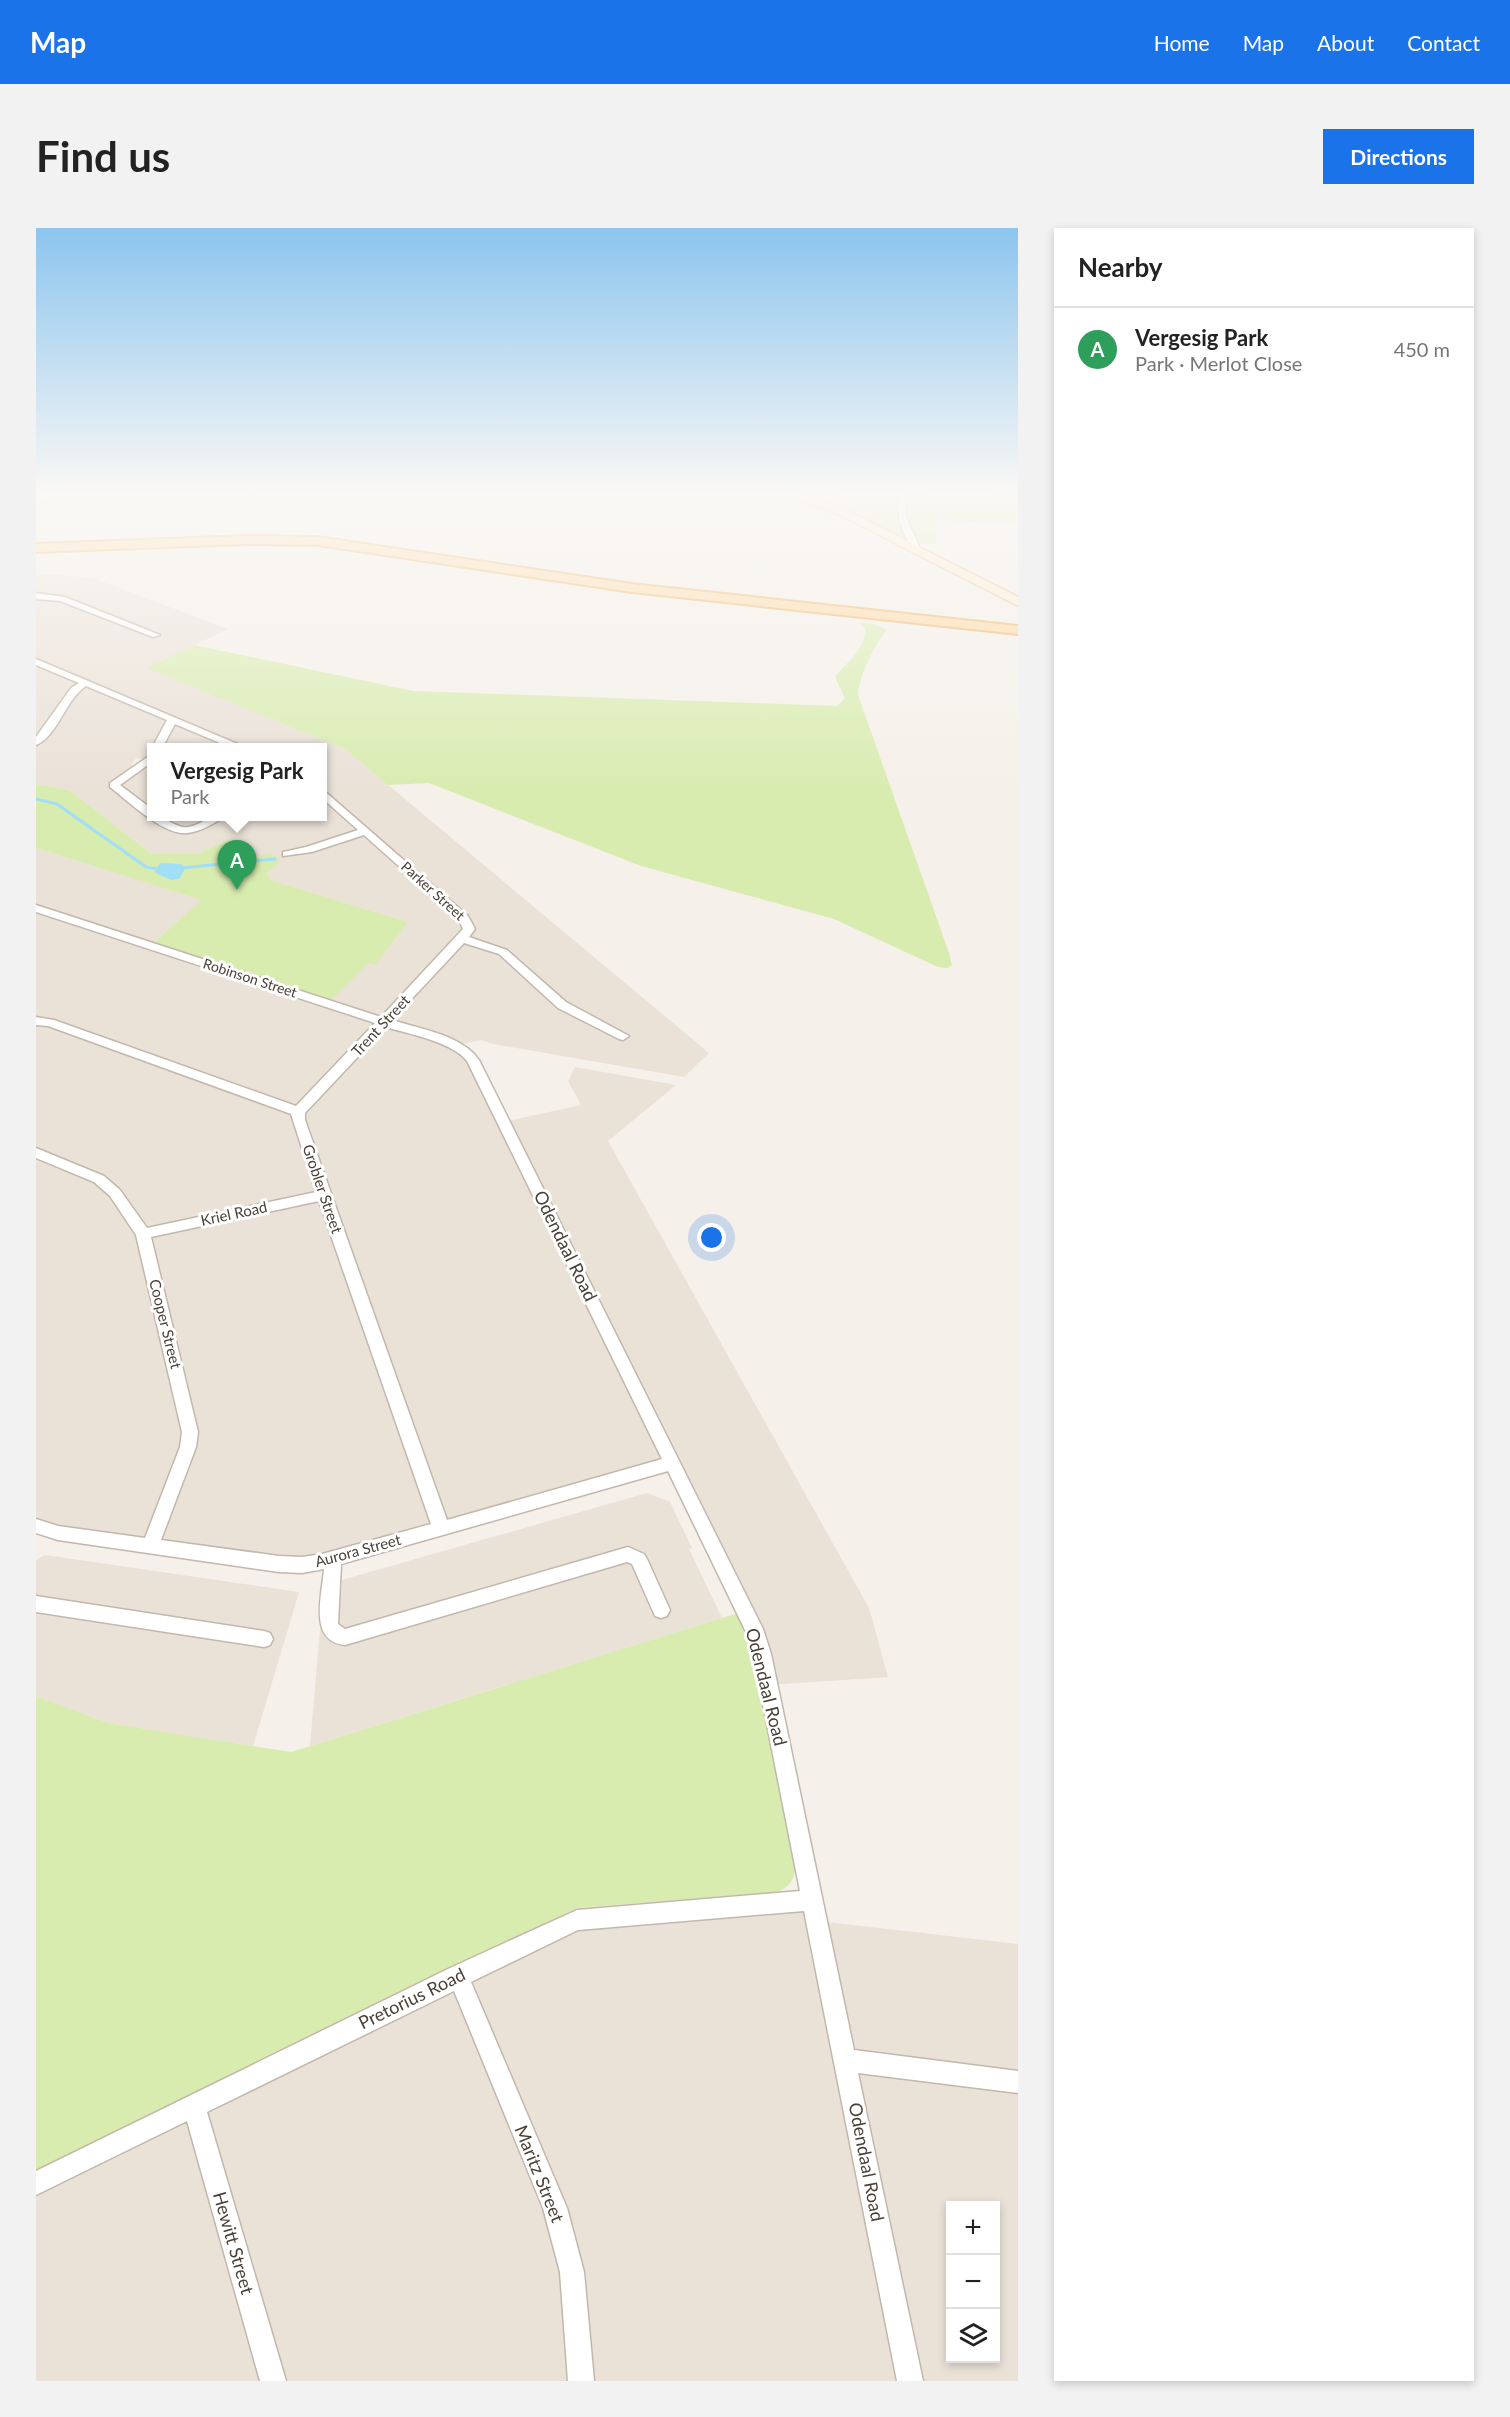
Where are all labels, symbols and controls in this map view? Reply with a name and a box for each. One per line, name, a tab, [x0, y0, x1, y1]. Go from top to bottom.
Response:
text: Map	[30, 25, 86, 59]
text: Home	[1154, 30, 1210, 55]
text: Map	[1243, 30, 1284, 55]
text: About	[1317, 30, 1374, 55]
text: Contact	[1407, 30, 1480, 55]
button: Directions	[1323, 129, 1474, 184]
text: Find us	[36, 131, 170, 181]
text: Nearby	[1078, 251, 1163, 283]
text: Vergesig Park	[1135, 324, 1268, 351]
text: A	[1091, 337, 1104, 361]
text: 450 m	[1394, 337, 1450, 361]
text: Park · Merlot Close	[1135, 351, 1302, 375]
popup	[147, 743, 327, 821]
text: Vergesig Park	[170, 757, 304, 784]
text: Park	[170, 784, 210, 808]
pin: A	[218, 840, 256, 890]
street label: Parker Street	[398, 858, 469, 924]
street label: Robinson Street	[201, 954, 299, 1001]
street label: Trent Street	[347, 990, 414, 1060]
street label: Grobler Street	[299, 1142, 347, 1236]
street label: Odendaal Road	[530, 1187, 602, 1305]
street label: Kriel Road	[199, 1197, 269, 1229]
your location	[697, 1223, 726, 1252]
street label: Cooper Street	[146, 1277, 186, 1371]
street label: Aurora Street	[313, 1530, 403, 1570]
street label: Odendaal Road	[742, 1626, 792, 1748]
street label: Pretorius Road	[355, 1963, 469, 2033]
street label: Odendaal Road	[845, 2100, 889, 2223]
street label: Maritz Street	[510, 2122, 570, 2226]
street label: Hewitt Street	[209, 2189, 259, 2297]
map controls	[946, 2201, 1000, 2363]
button: +	[946, 2201, 1000, 2255]
button: −	[946, 2255, 1000, 2309]
button: layers	[946, 2309, 1000, 2363]

